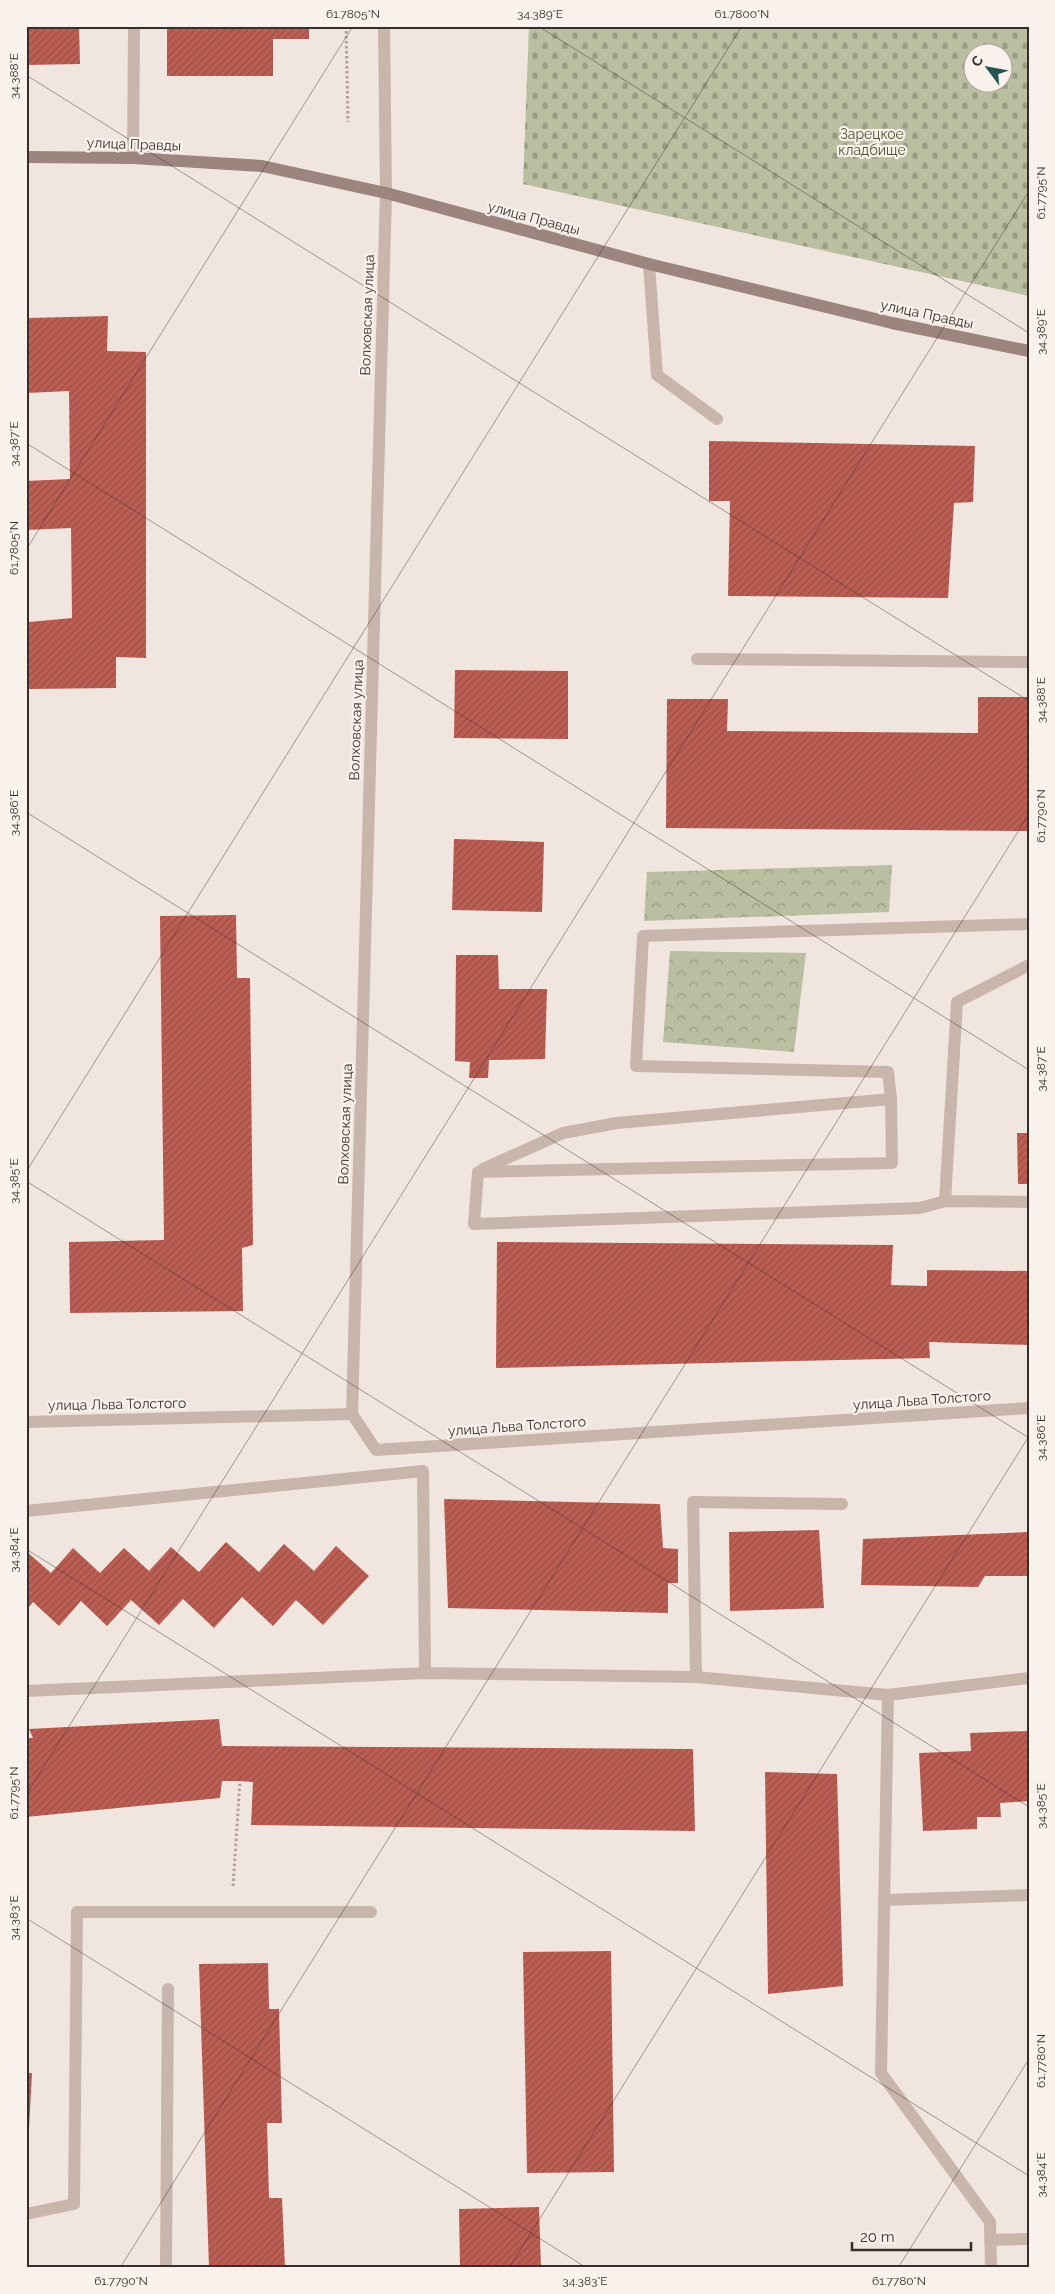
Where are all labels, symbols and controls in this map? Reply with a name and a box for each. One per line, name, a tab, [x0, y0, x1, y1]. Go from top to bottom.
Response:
text: 61.7805°N	[326, 7, 380, 21]
text: 34.389°E	[517, 7, 563, 21]
text: 61.7800°N	[715, 7, 769, 21]
north arrow	[962, 42, 1012, 92]
text: С	[968, 52, 987, 69]
text: 34.388°E	[7, 53, 21, 99]
park label: Зарецкое кладбище	[838, 126, 906, 158]
street label: улица Правды	[86, 134, 182, 154]
text: 61.7795°N	[1034, 166, 1048, 220]
street label: улица Правды	[486, 198, 582, 238]
street label: Волховская улица	[357, 254, 377, 376]
street label: улица Правды	[879, 296, 975, 332]
text: 34.389°E	[1034, 309, 1048, 355]
text: 34.387°E	[7, 421, 21, 467]
text: 61.7805°N	[7, 521, 21, 575]
street label: Волховская улица	[346, 659, 366, 781]
text: 34.388°E	[1034, 677, 1048, 723]
text: 61.7790°N	[1034, 789, 1048, 843]
text: 34.386°E	[7, 790, 21, 836]
text: 34.387°E	[1034, 1046, 1048, 1092]
street label: Волховская улица	[335, 1063, 355, 1185]
text: 34.385°E	[7, 1158, 21, 1204]
street label: улица Льва Толстого	[852, 1387, 992, 1413]
street label: улица Льва Толстого	[48, 1395, 186, 1413]
street label: улица Льва Толстого	[447, 1413, 587, 1439]
text: 34.386°E	[1034, 1415, 1048, 1461]
text: 34.384°E	[7, 1527, 21, 1573]
text: 61.7795°N	[7, 1766, 21, 1820]
text: 34.385°E	[1034, 1783, 1048, 1829]
text: 34.383°E	[7, 1895, 21, 1941]
text: 61.7780°N	[1034, 2034, 1048, 2088]
text: 34.384°E	[1034, 2152, 1048, 2198]
scale bar	[852, 2219, 971, 2251]
text: 20 m	[860, 2228, 895, 2246]
text: 61.7790°N	[94, 2274, 148, 2288]
text: 34.383°E	[562, 2274, 608, 2288]
text: 61.7780°N	[872, 2274, 926, 2288]

